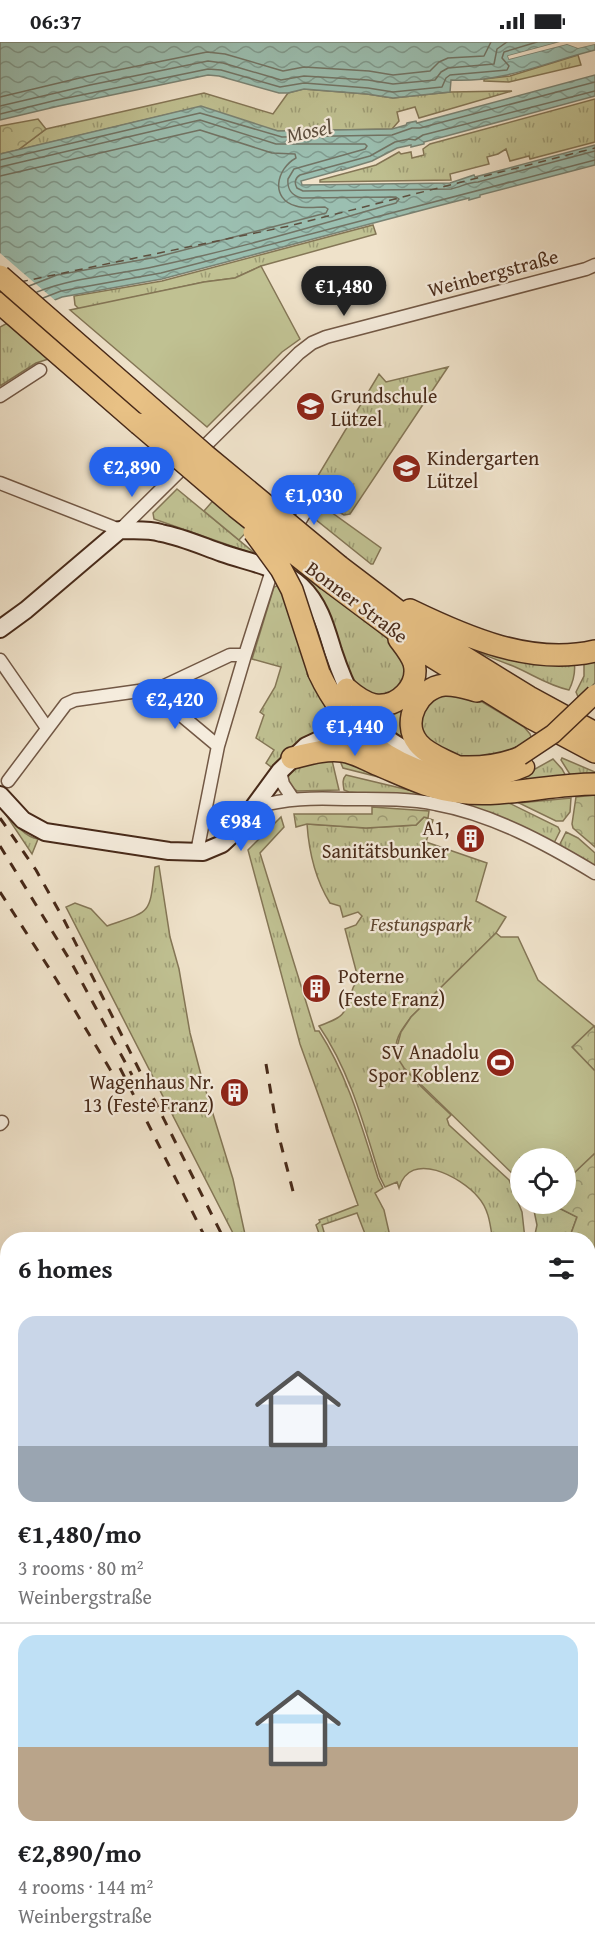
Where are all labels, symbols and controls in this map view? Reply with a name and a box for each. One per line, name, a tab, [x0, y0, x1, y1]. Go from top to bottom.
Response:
text: 06:37	[30, 5, 82, 37]
water label: Mosel	[283, 111, 335, 150]
street label: Weinbergstraße	[424, 241, 561, 304]
pin: €1,480	[295, 266, 393, 317]
text: €1,480	[315, 271, 373, 300]
place label: Grundschule Lützel	[331, 381, 437, 433]
school or university icon: Grundschule Lützel	[294, 391, 326, 423]
place label: Kindergarten Lützel	[427, 443, 539, 495]
pin: €2,890	[83, 447, 181, 498]
text: €2,890	[103, 452, 161, 481]
school or university icon: Kindergarten Lützel	[390, 453, 422, 485]
pin: €1,030	[265, 475, 363, 526]
text: €1,030	[285, 480, 343, 509]
street label: Bonner Straße	[300, 553, 415, 650]
pin: €2,420	[126, 679, 224, 730]
text: €2,420	[146, 684, 204, 713]
pin: €1,440	[306, 706, 404, 757]
text: €1,440	[326, 711, 384, 740]
pin: €984	[205, 801, 277, 852]
text: €984	[220, 806, 262, 835]
place label: A1, Sanitätsbunker	[322, 813, 449, 865]
building icon: A1, Sanitätsbunker	[454, 823, 486, 855]
park label: Festungspark	[369, 909, 473, 938]
place label: Poterne (Feste Franz)	[338, 961, 445, 1013]
building icon: Poterne (Feste Franz)	[301, 972, 333, 1004]
place label: SV Anadolu Spor Koblenz	[368, 1037, 479, 1089]
sports icon: SV Anadolu Spor Koblenz	[484, 1047, 516, 1079]
place label: Wagenhaus Nr. 13 (Feste Franz)	[83, 1067, 214, 1119]
building icon: Wagenhaus Nr. 13 (Feste Franz)	[219, 1077, 251, 1109]
map controls	[510, 1148, 576, 1214]
button: locate	[510, 1148, 576, 1214]
text: 6 homes	[18, 1249, 113, 1288]
icon: filters	[545, 1252, 578, 1285]
icon: home	[244, 1355, 352, 1463]
text: €1,480/mo	[18, 1514, 141, 1553]
text: 3 rooms · 80 m²	[18, 1553, 144, 1582]
text: Weinbergstraße	[18, 1582, 152, 1611]
icon: home	[244, 1674, 352, 1782]
text: €2,890/mo	[18, 1833, 141, 1872]
text: 4 rooms · 144 m²	[18, 1872, 153, 1901]
text: Weinbergstraße	[18, 1901, 152, 1930]

